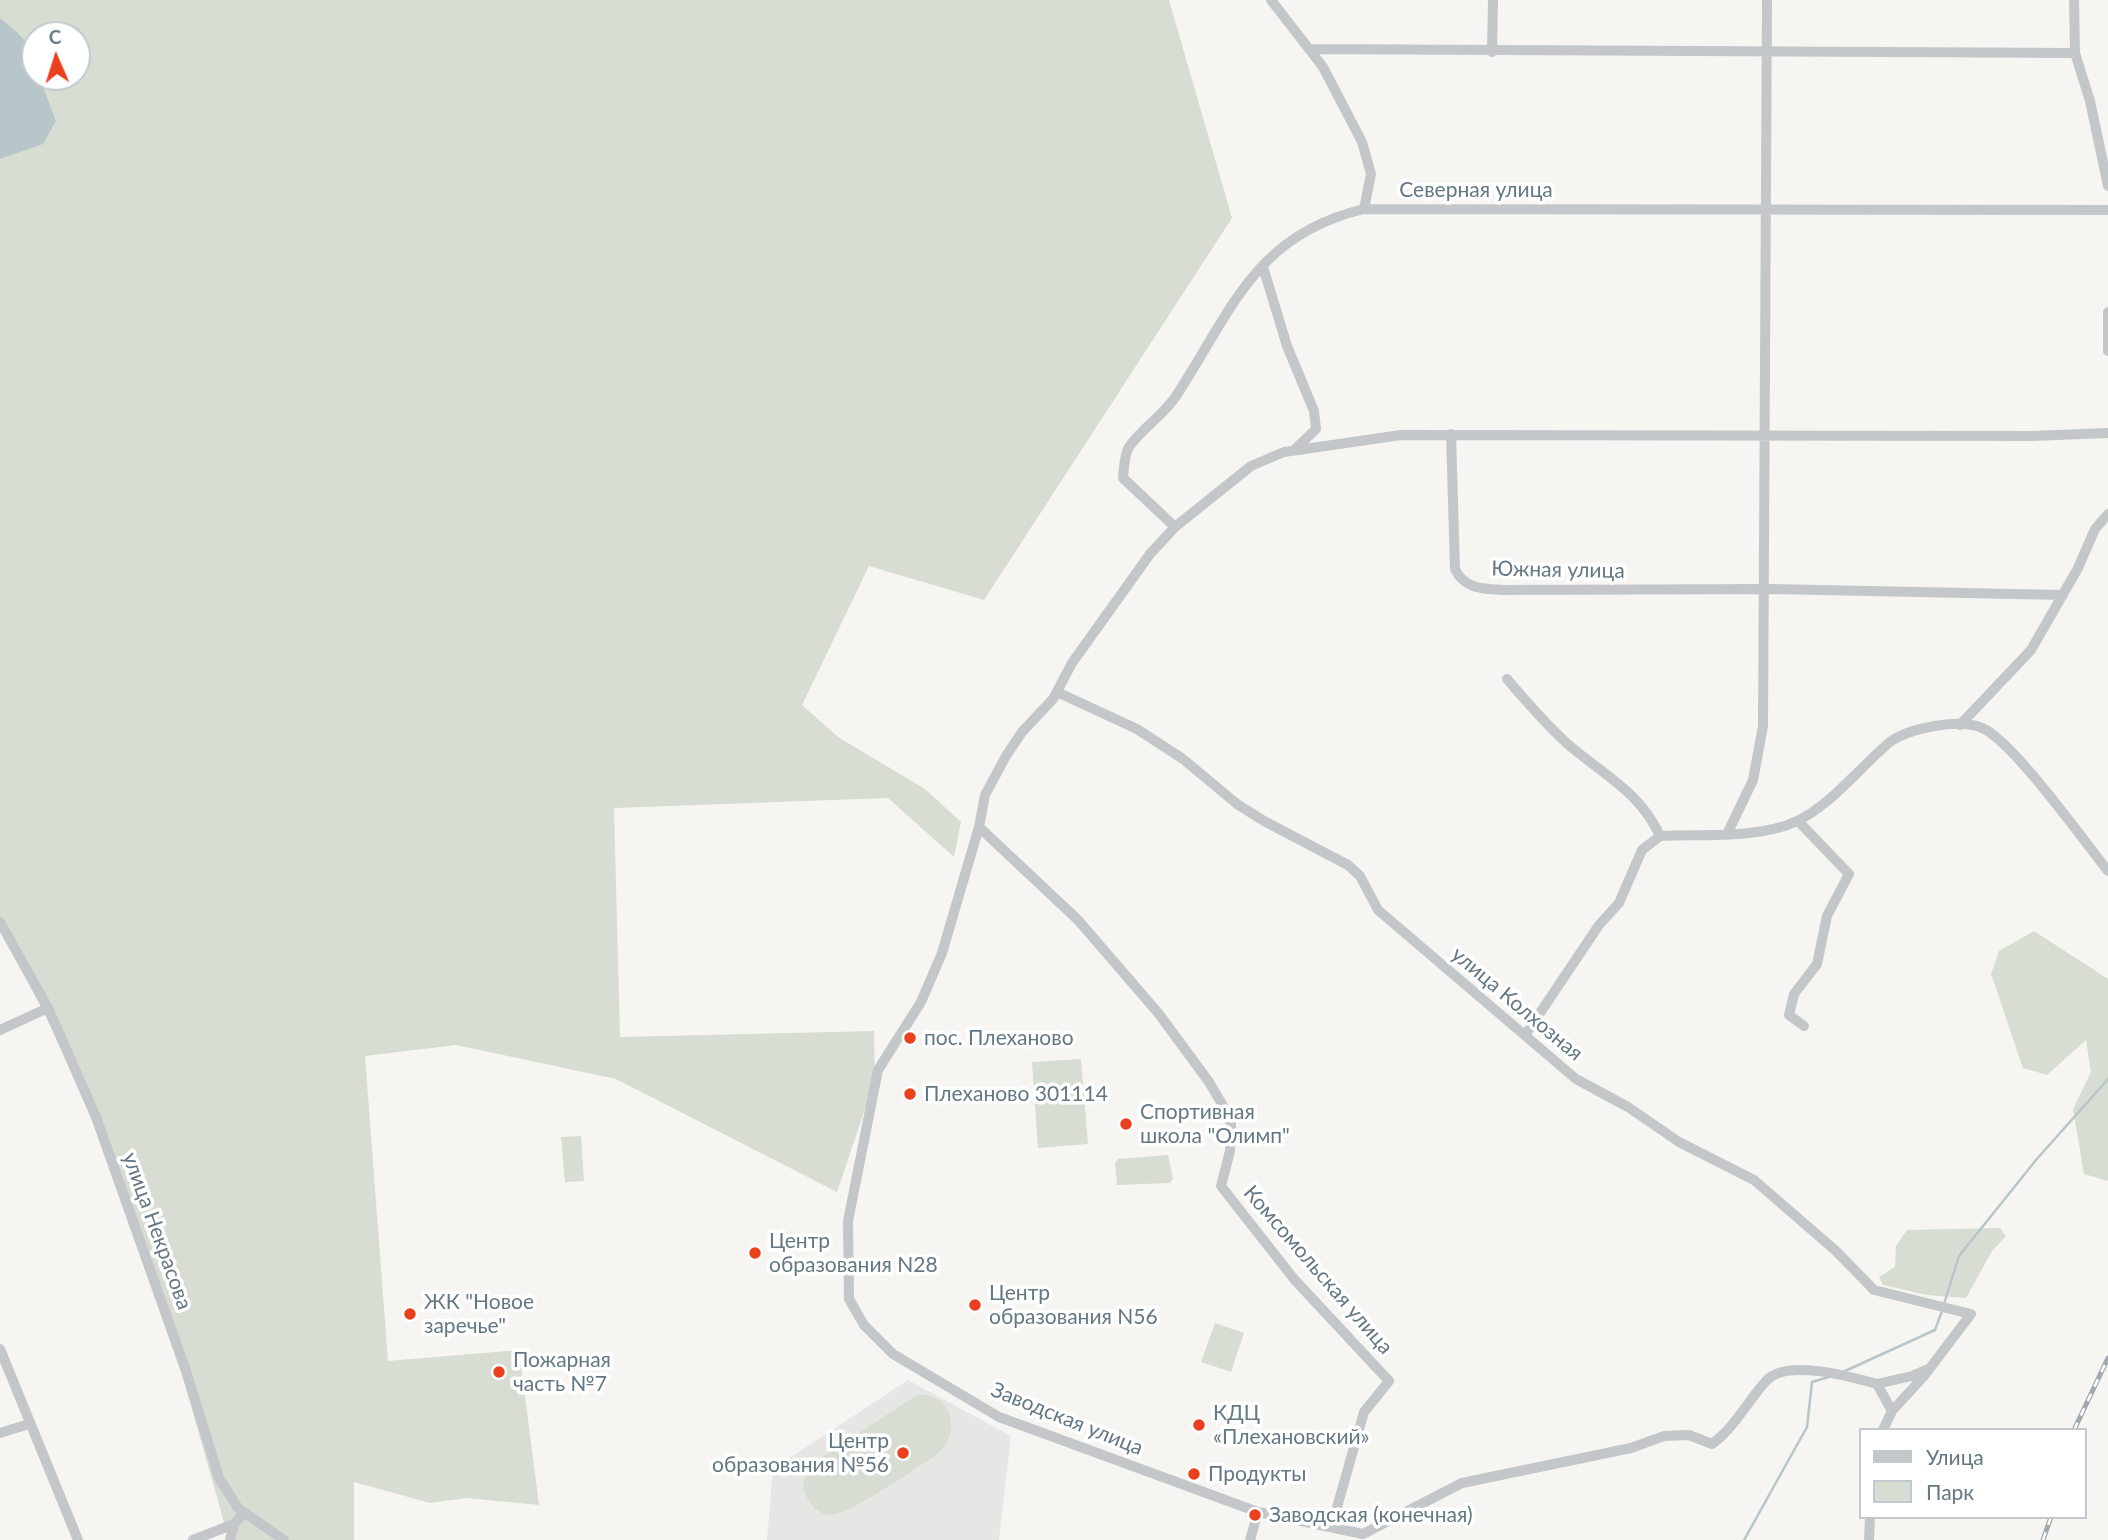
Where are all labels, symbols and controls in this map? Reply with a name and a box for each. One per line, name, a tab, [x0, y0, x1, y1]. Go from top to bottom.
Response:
north arrow	[21, 21, 91, 91]
text: С	[48, 25, 62, 48]
street label: Северная улица	[1399, 177, 1553, 203]
street label: Южная улица	[1491, 556, 1625, 584]
street label: улица Колхозная	[1446, 942, 1588, 1066]
place label: пос. Плеханово	[924, 1025, 1074, 1051]
marker: пос. Плеханово	[902, 1030, 918, 1046]
place label: Плеханово 301114	[924, 1081, 1108, 1107]
marker: Плеханово 301114	[902, 1086, 918, 1102]
place label: Спортивная школа "Олимп"	[1140, 1099, 1290, 1149]
marker: Спортивная школа "Олимп"	[1118, 1116, 1134, 1132]
street label: улица Некрасова	[117, 1149, 197, 1313]
street label: Комсомольская улица	[1238, 1181, 1398, 1359]
place label: Центр образования N28	[769, 1228, 938, 1278]
marker: Центр образования N28	[747, 1245, 763, 1261]
place label: Центр образования N56	[989, 1280, 1158, 1330]
place label: ЖК "Новое заречье"	[424, 1289, 534, 1339]
marker: Центр образования N56	[967, 1297, 983, 1313]
marker: ЖК "Новое заречье"	[402, 1306, 418, 1322]
place label: Пожарная часть №7	[513, 1347, 611, 1397]
marker: Пожарная часть №7	[491, 1364, 507, 1380]
street label: Заводская улица	[987, 1377, 1147, 1461]
place label: КДЦ «Плехановский»	[1213, 1400, 1370, 1450]
marker: КДЦ «Плехановский»	[1191, 1417, 1207, 1433]
place label: Центр образования №56	[712, 1428, 889, 1478]
legend	[1860, 1428, 2087, 1519]
text: Улица	[1926, 1444, 1984, 1469]
marker: Центр образования №56	[895, 1445, 911, 1461]
place label: Продукты	[1208, 1461, 1307, 1487]
marker: Продукты	[1186, 1466, 1202, 1482]
text: Парк	[1926, 1479, 1974, 1504]
place label: Заводская (конечная)	[1269, 1502, 1473, 1528]
marker: Заводская (конечная)	[1247, 1507, 1263, 1523]

